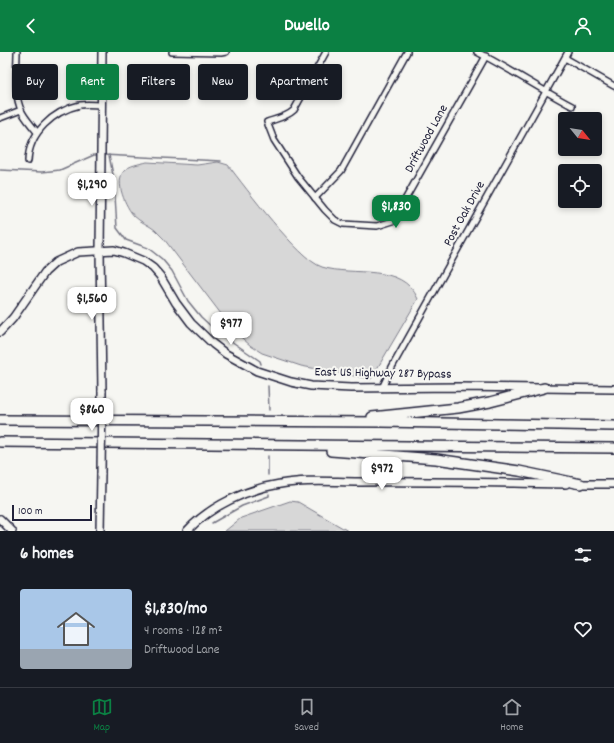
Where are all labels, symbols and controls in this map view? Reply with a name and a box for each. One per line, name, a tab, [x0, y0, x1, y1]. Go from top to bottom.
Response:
text: Dwello	[284, 14, 330, 39]
icon: back	[20, 15, 42, 37]
icon: person	[572, 15, 594, 37]
chip: Buy	[12, 64, 58, 100]
chip: Rent	[66, 64, 119, 100]
chip: Filters	[127, 64, 190, 100]
chip: New	[198, 64, 248, 100]
chip: Apartment	[256, 64, 342, 100]
street label: Driftwood Lane	[400, 101, 454, 177]
north arrow	[558, 112, 602, 156]
map controls	[558, 112, 602, 208]
button: locate	[558, 164, 602, 208]
pin: $1,290	[59, 173, 125, 207]
text: $1,290	[77, 176, 107, 195]
street label: Post Oak Drive	[439, 178, 491, 250]
pin: $1,830	[363, 195, 429, 229]
text: $1,830	[381, 198, 411, 217]
pin: $1,560	[59, 287, 125, 321]
text: $1,560	[76, 290, 108, 309]
pin: $977	[207, 312, 255, 346]
text: $977	[220, 315, 242, 334]
street label: East US Highway 287 Bypass	[314, 363, 452, 385]
pin: $860	[68, 398, 116, 432]
text: $860	[79, 401, 105, 420]
pin: $972	[358, 457, 406, 491]
text: $972	[370, 460, 394, 479]
scale bar	[12, 503, 92, 522]
text: 100 m	[18, 504, 42, 520]
text: 6 homes	[20, 543, 74, 567]
icon: filters	[572, 544, 594, 566]
text: $1,830/mo	[144, 598, 207, 622]
icon: home	[52, 605, 100, 653]
icon: heart	[572, 618, 594, 640]
text: 4 rooms · 128 m²	[144, 622, 222, 641]
text: Driftwood Lane	[144, 641, 219, 660]
tab: Map	[91, 696, 113, 736]
tab: Saved	[294, 696, 319, 736]
tab: Home	[500, 696, 523, 736]

